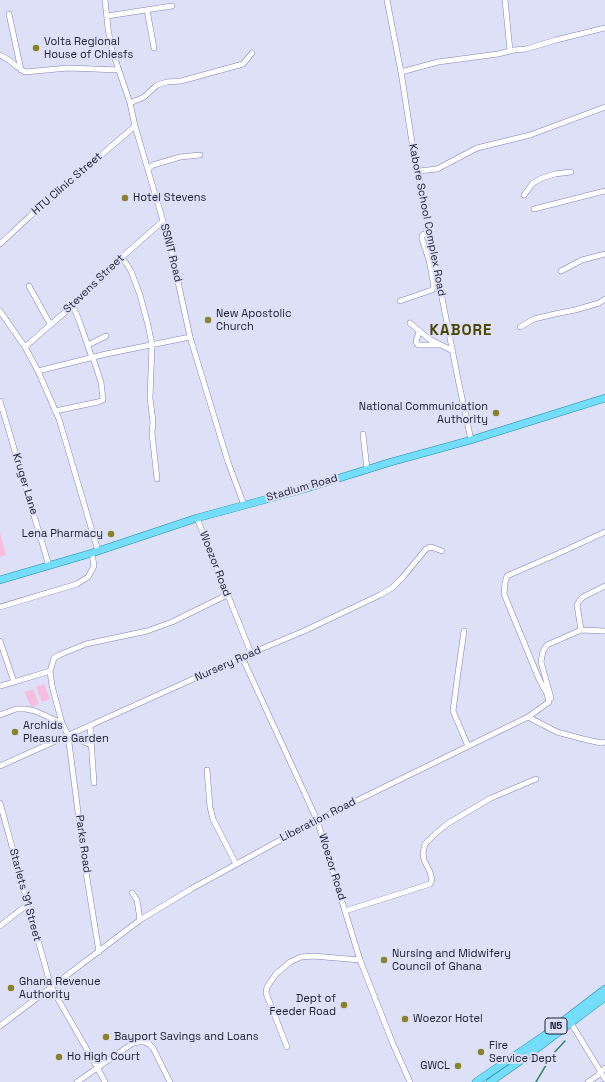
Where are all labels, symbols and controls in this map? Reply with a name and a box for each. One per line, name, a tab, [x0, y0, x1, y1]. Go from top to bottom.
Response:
place label: Volta Regional House of Chiesfs	[44, 35, 133, 61]
marker: Volta Regional House of Chiesfs	[31, 43, 41, 53]
street label: Kabore School Complex Road	[406, 143, 448, 297]
street label: HTU Clinic Street	[29, 150, 105, 218]
place label: Hotel Stevens	[133, 191, 206, 205]
marker: Hotel Stevens	[120, 193, 130, 203]
street label: SSNIT Road	[157, 222, 185, 284]
street label: Stevens Street	[61, 252, 127, 316]
place label: New Apostolic Church	[216, 307, 291, 333]
marker: New Apostolic Church	[203, 315, 213, 325]
district label: KABORE	[430, 322, 492, 340]
place label: National Communication Authority	[359, 400, 488, 426]
marker: National Communication Authority	[491, 408, 501, 418]
street label: Kruger Lane	[9, 452, 41, 516]
street label: Stadium Road	[265, 471, 339, 505]
place label: Lena Pharmacy	[22, 527, 103, 541]
marker: Lena Pharmacy	[106, 529, 116, 539]
street label: Woezor Road	[196, 529, 234, 599]
street label: Nursery Road	[193, 644, 263, 684]
place label: Archids Pleasure Garden	[23, 719, 109, 745]
marker: Archids Pleasure Garden	[10, 727, 20, 737]
street label: Liberation Road	[278, 795, 358, 845]
street label: Parks Road	[72, 814, 94, 874]
street label: Woezor Road	[316, 832, 348, 902]
street label: Starlets '91 Street	[6, 847, 44, 943]
place label: Nursing and Midwifery Council of Ghana	[392, 947, 511, 973]
marker: Nursing and Midwifery Council of Ghana	[379, 955, 389, 965]
place label: Ghana Revenue Authority	[19, 975, 101, 1001]
marker: Ghana Revenue Authority	[6, 983, 16, 993]
place label: Dept of Feeder Road	[270, 992, 336, 1018]
marker: Dept of Feeder Road	[339, 1000, 349, 1010]
place label: Woezor Hotel	[413, 1012, 483, 1026]
marker: Woezor Hotel	[400, 1014, 410, 1024]
road number: N5	[545, 1018, 567, 1034]
place label: Bayport Savings and Loans	[114, 1030, 259, 1044]
marker: Bayport Savings and Loans	[101, 1032, 111, 1042]
place label: Fire Service Dept	[489, 1039, 557, 1065]
marker: Fire Service Dept	[476, 1047, 486, 1057]
place label: Ho High Court	[67, 1050, 140, 1064]
marker: Ho High Court	[54, 1052, 64, 1062]
place label: GWCL	[420, 1059, 450, 1073]
marker: GWCL	[453, 1061, 463, 1071]

